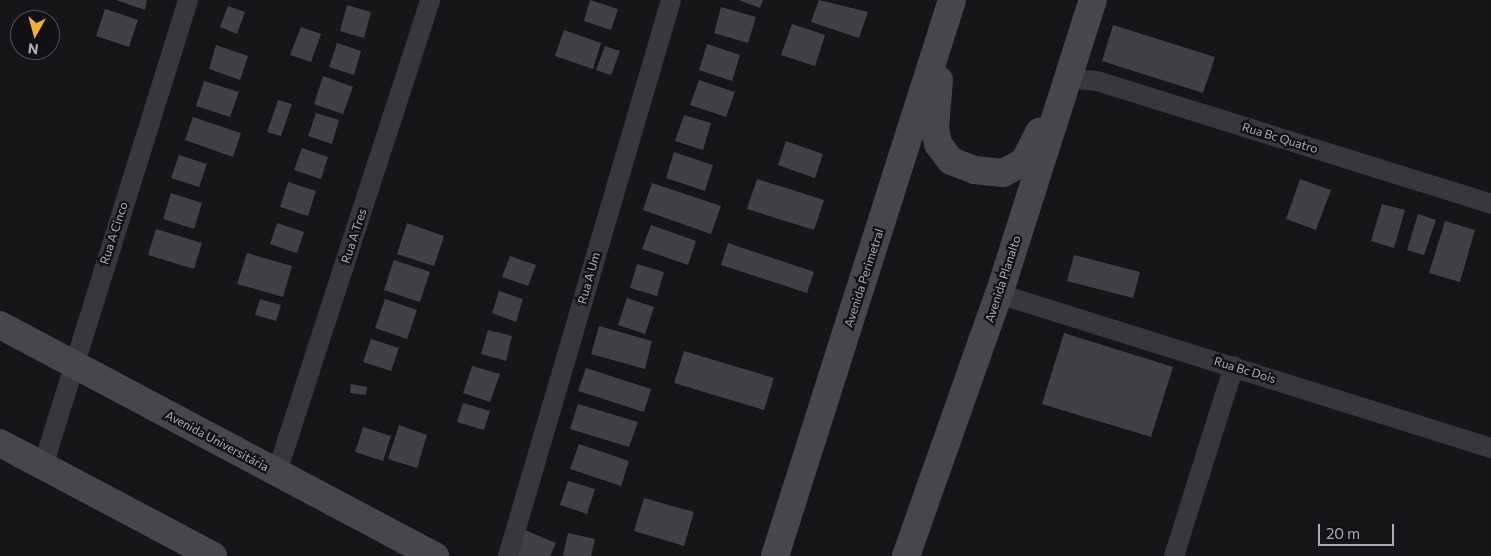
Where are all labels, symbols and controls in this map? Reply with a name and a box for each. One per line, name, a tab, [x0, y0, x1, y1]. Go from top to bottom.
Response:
north arrow	[10, 10, 60, 60]
text: N	[27, 40, 39, 58]
street label: Rua Bc Quatro	[1240, 120, 1320, 156]
street label: Rua A Cinco	[97, 200, 131, 266]
street label: Rua A Tres	[338, 207, 370, 265]
street label: Avenida Perimetral	[841, 227, 887, 329]
street label: Avenida Planalto	[982, 234, 1024, 324]
street label: Rua A Um	[575, 251, 603, 305]
street label: Rua Bc Dois	[1212, 354, 1278, 386]
street label: Avenida Universitária	[163, 408, 271, 474]
scale bar	[1321, 514, 1397, 546]
text: 20 m	[1326, 524, 1360, 542]

